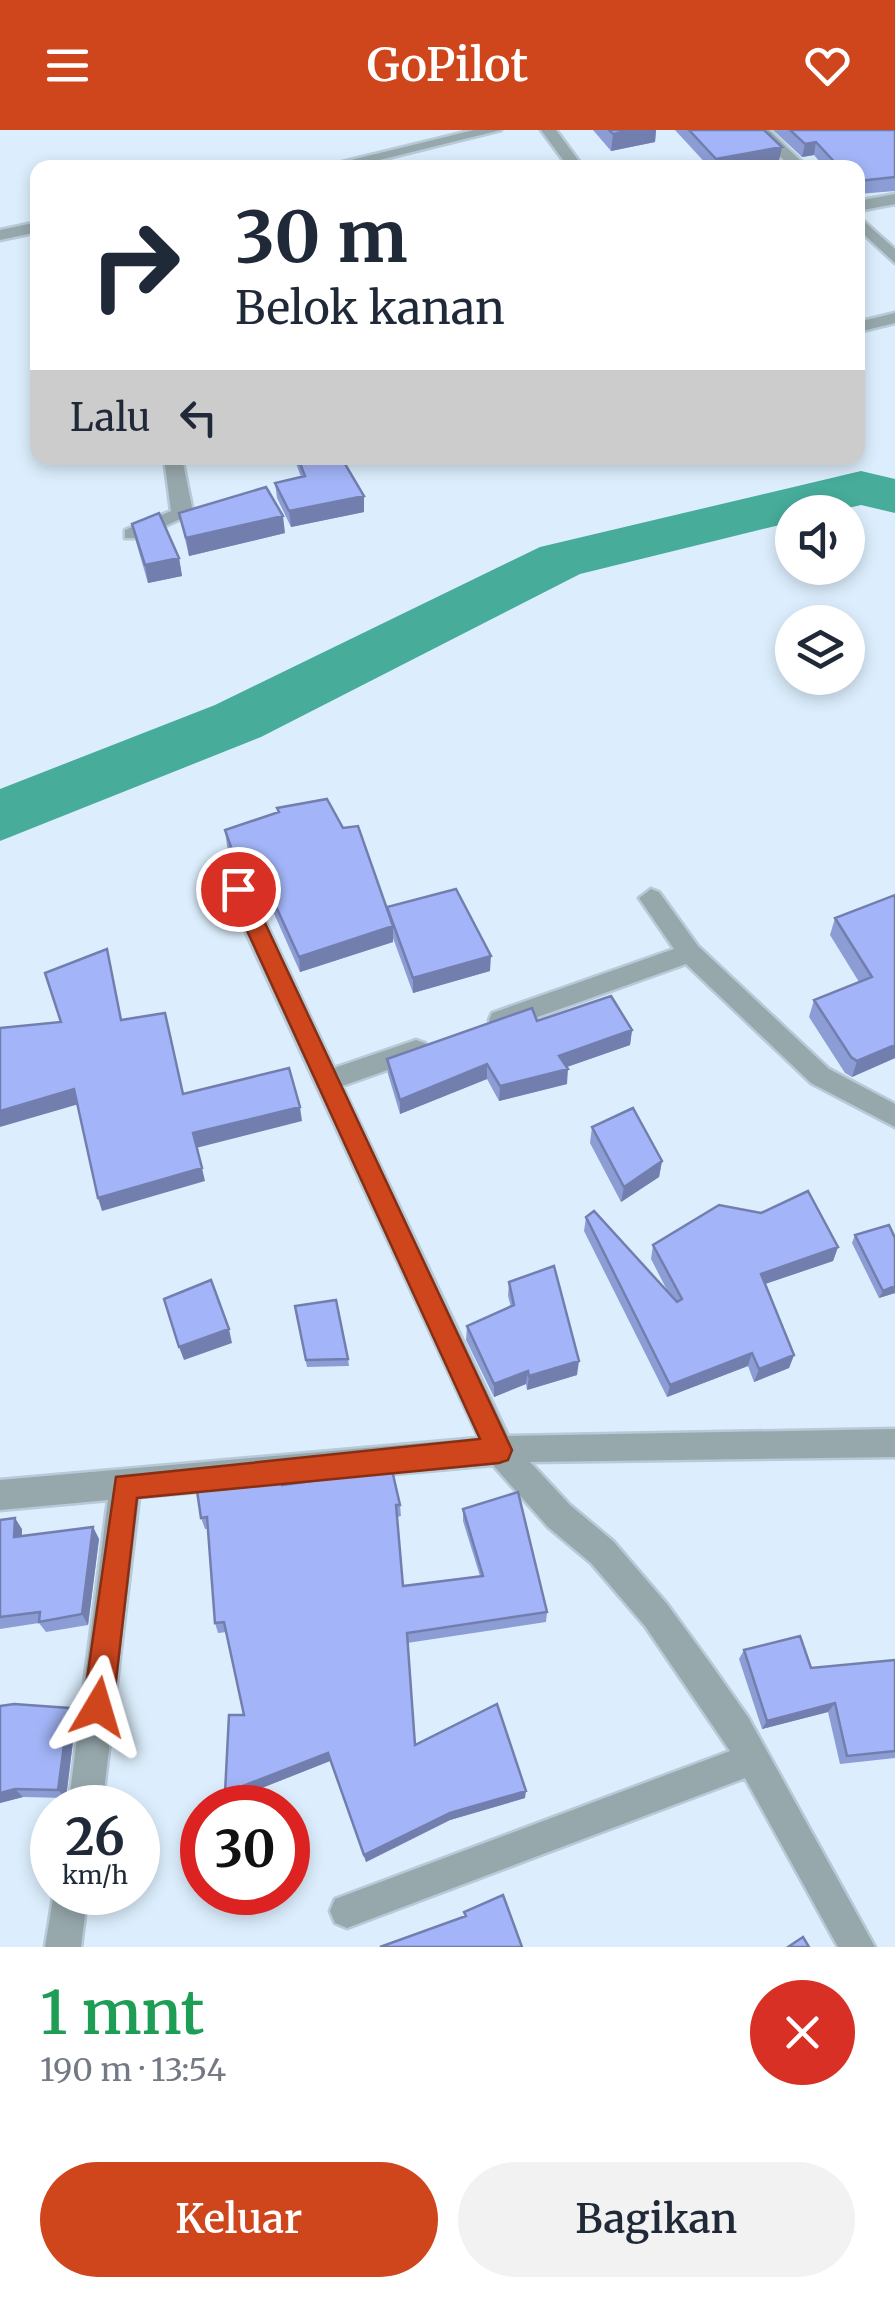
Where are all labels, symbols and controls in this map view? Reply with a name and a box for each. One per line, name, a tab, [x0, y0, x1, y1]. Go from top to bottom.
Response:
text: GoPilot	[367, 37, 528, 93]
icon: menu	[40, 38, 95, 93]
icon: heart	[800, 38, 855, 93]
text: 30 m	[235, 193, 408, 281]
icon: right	[70, 200, 200, 330]
text: Belok kanan	[235, 280, 505, 336]
icon: left	[171, 390, 226, 445]
text: Lalu	[70, 394, 151, 441]
map controls	[775, 495, 865, 695]
button: sound	[775, 495, 865, 585]
button: layers	[775, 605, 865, 695]
pin	[196, 847, 281, 932]
icon: arrive	[211, 862, 266, 917]
position arrow	[46, 1655, 150, 1759]
speed limit sign: 30	[180, 1785, 310, 1915]
text: 26	[65, 1806, 125, 1869]
text: km/h	[62, 1859, 128, 1891]
text: 1 mnt	[40, 1975, 205, 2050]
button: close	[750, 1980, 855, 2085]
text: 190 m · 13:54	[40, 2050, 226, 2090]
button: Keluar	[40, 2162, 438, 2277]
button: Bagikan	[458, 2162, 855, 2277]

